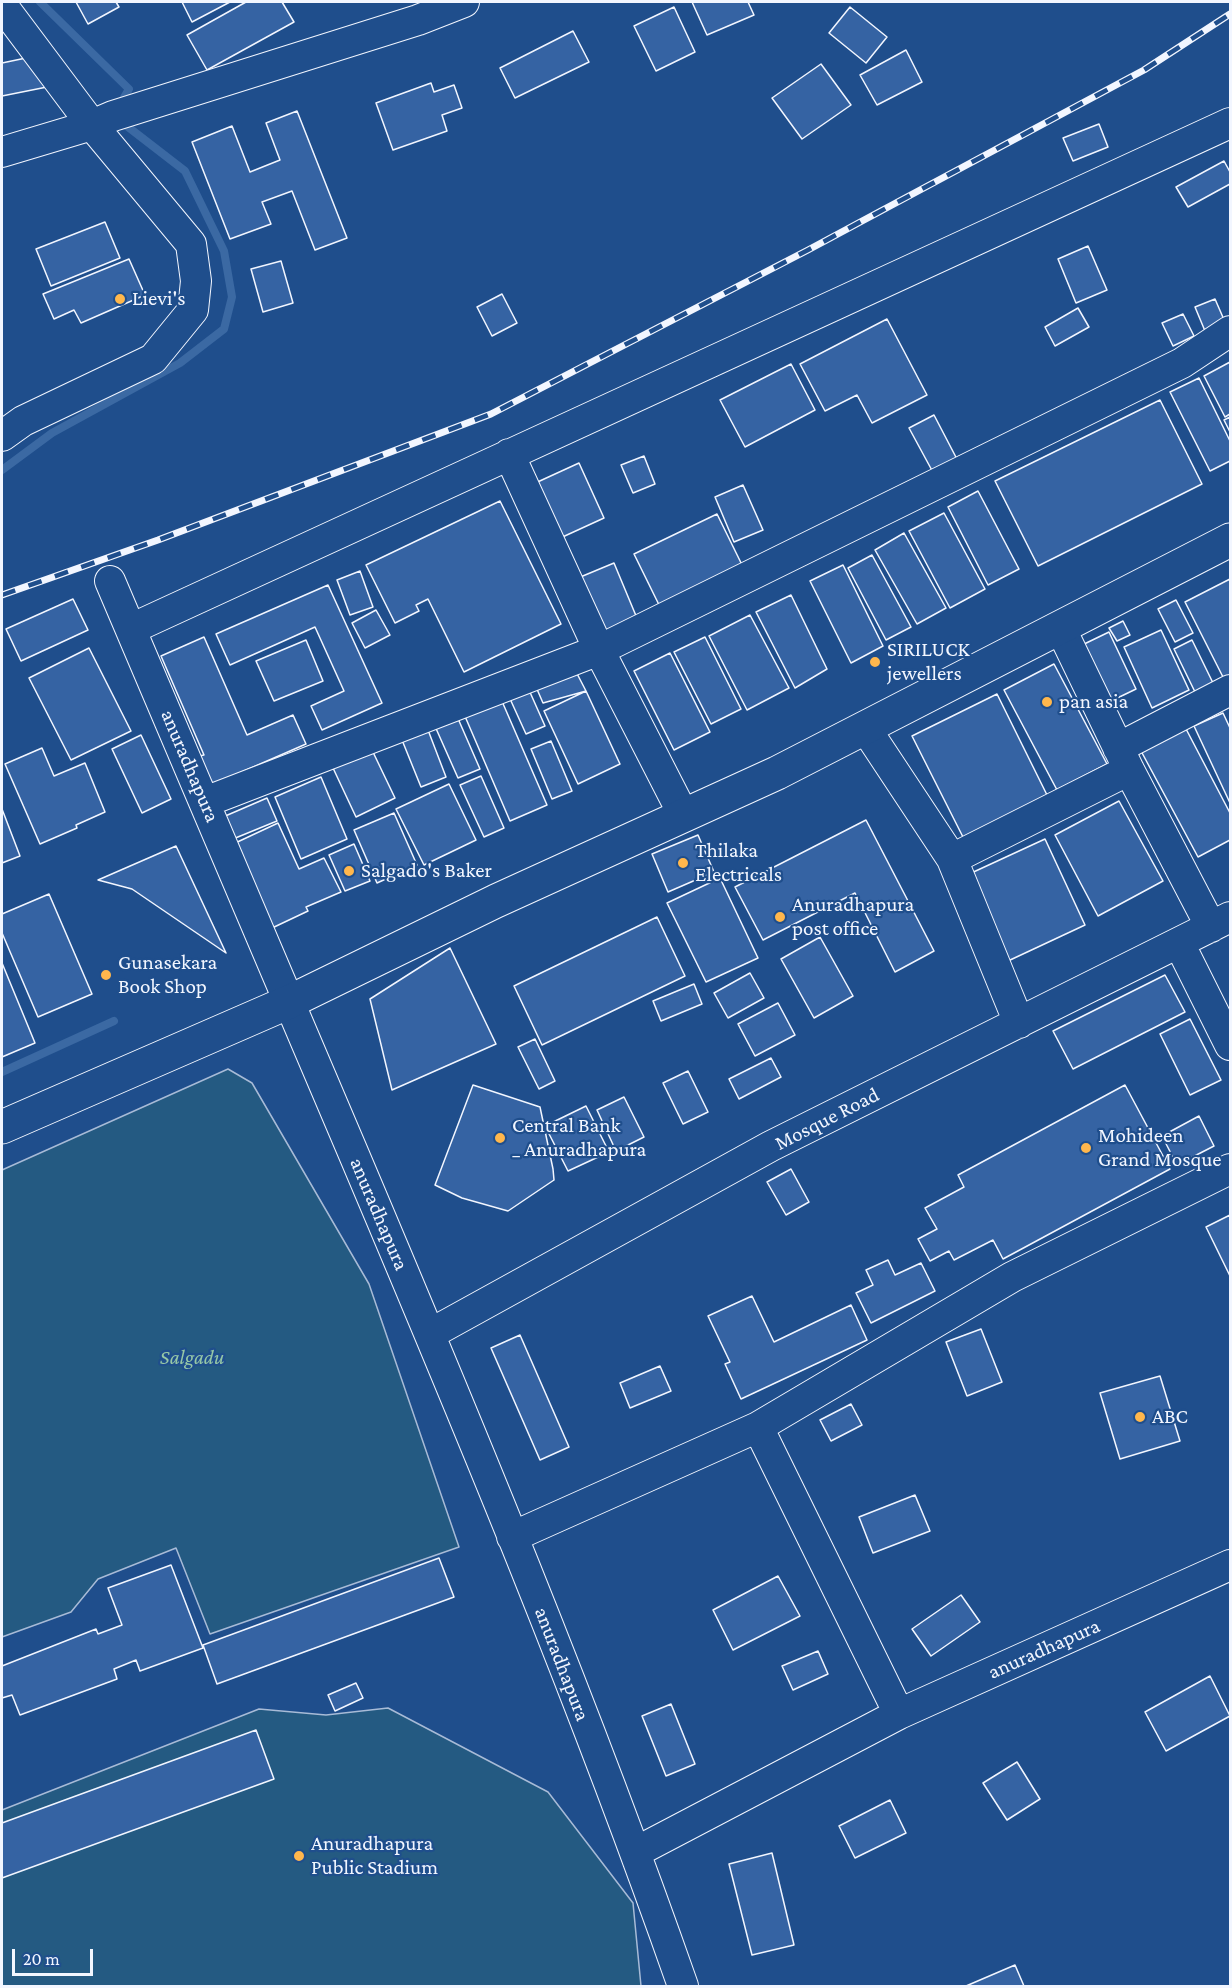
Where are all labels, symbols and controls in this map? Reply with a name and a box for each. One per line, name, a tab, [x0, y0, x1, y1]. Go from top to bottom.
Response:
place label: Lievi's	[132, 286, 185, 312]
marker: Lievi's	[113, 292, 127, 306]
place label: SIRILUCK jewellers	[887, 637, 970, 687]
marker: SIRILUCK jewellers	[868, 655, 882, 669]
place label: pan asia	[1059, 689, 1128, 715]
marker: pan asia	[1040, 695, 1054, 709]
street label: anuradhapura	[155, 706, 225, 826]
place label: Thilaka Electricals	[695, 838, 782, 888]
marker: Thilaka Electricals	[676, 856, 690, 870]
place label: Salgado's Baker	[361, 858, 492, 884]
marker: Salgado's Baker	[342, 864, 356, 878]
place label: Anuradhapura post office	[792, 892, 914, 942]
marker: Anuradhapura post office	[773, 910, 787, 924]
place label: Gunasekara Book Shop	[118, 950, 217, 1000]
marker: Gunasekara Book Shop	[99, 968, 113, 982]
street label: Mosque Road	[771, 1082, 883, 1156]
place label: Central Bank _ Anuradhapura	[512, 1113, 646, 1163]
place label: Mohideen Grand Mosque	[1098, 1123, 1222, 1173]
marker: Central Bank _ Anuradhapura	[493, 1131, 507, 1145]
marker: Mohideen Grand Mosque	[1079, 1141, 1093, 1155]
street label: anuradhapura	[344, 1154, 414, 1274]
park label: Salgadu	[160, 1345, 224, 1371]
place label: ABC	[1152, 1404, 1188, 1430]
marker: ABC	[1133, 1410, 1147, 1424]
street label: anuradhapura	[529, 1604, 595, 1724]
street label: anuradhapura	[984, 1613, 1104, 1685]
place label: Anuradhapura Public Stadium	[311, 1831, 438, 1881]
marker: Anuradhapura Public Stadium	[292, 1849, 306, 1863]
scale bar	[15, 1937, 96, 1975]
text: 20 m	[23, 1949, 60, 1969]

